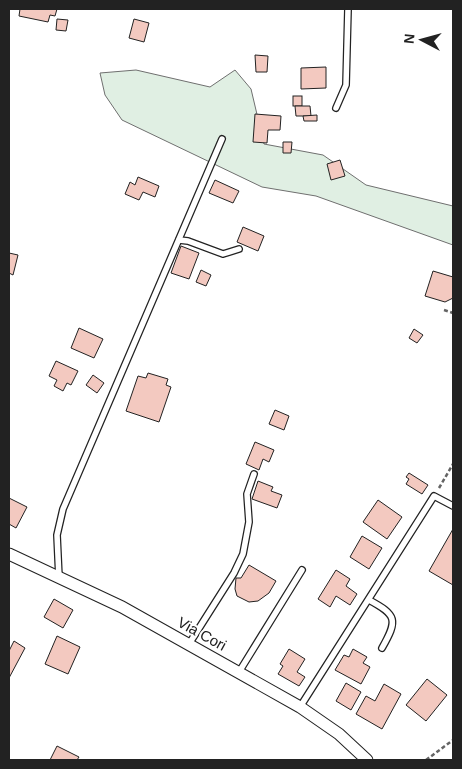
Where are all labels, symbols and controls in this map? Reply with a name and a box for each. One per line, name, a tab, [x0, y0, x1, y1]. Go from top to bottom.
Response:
north arrow	[397, 15, 447, 65]
text: N	[401, 33, 418, 45]
street label: Via Cori	[175, 613, 230, 654]

